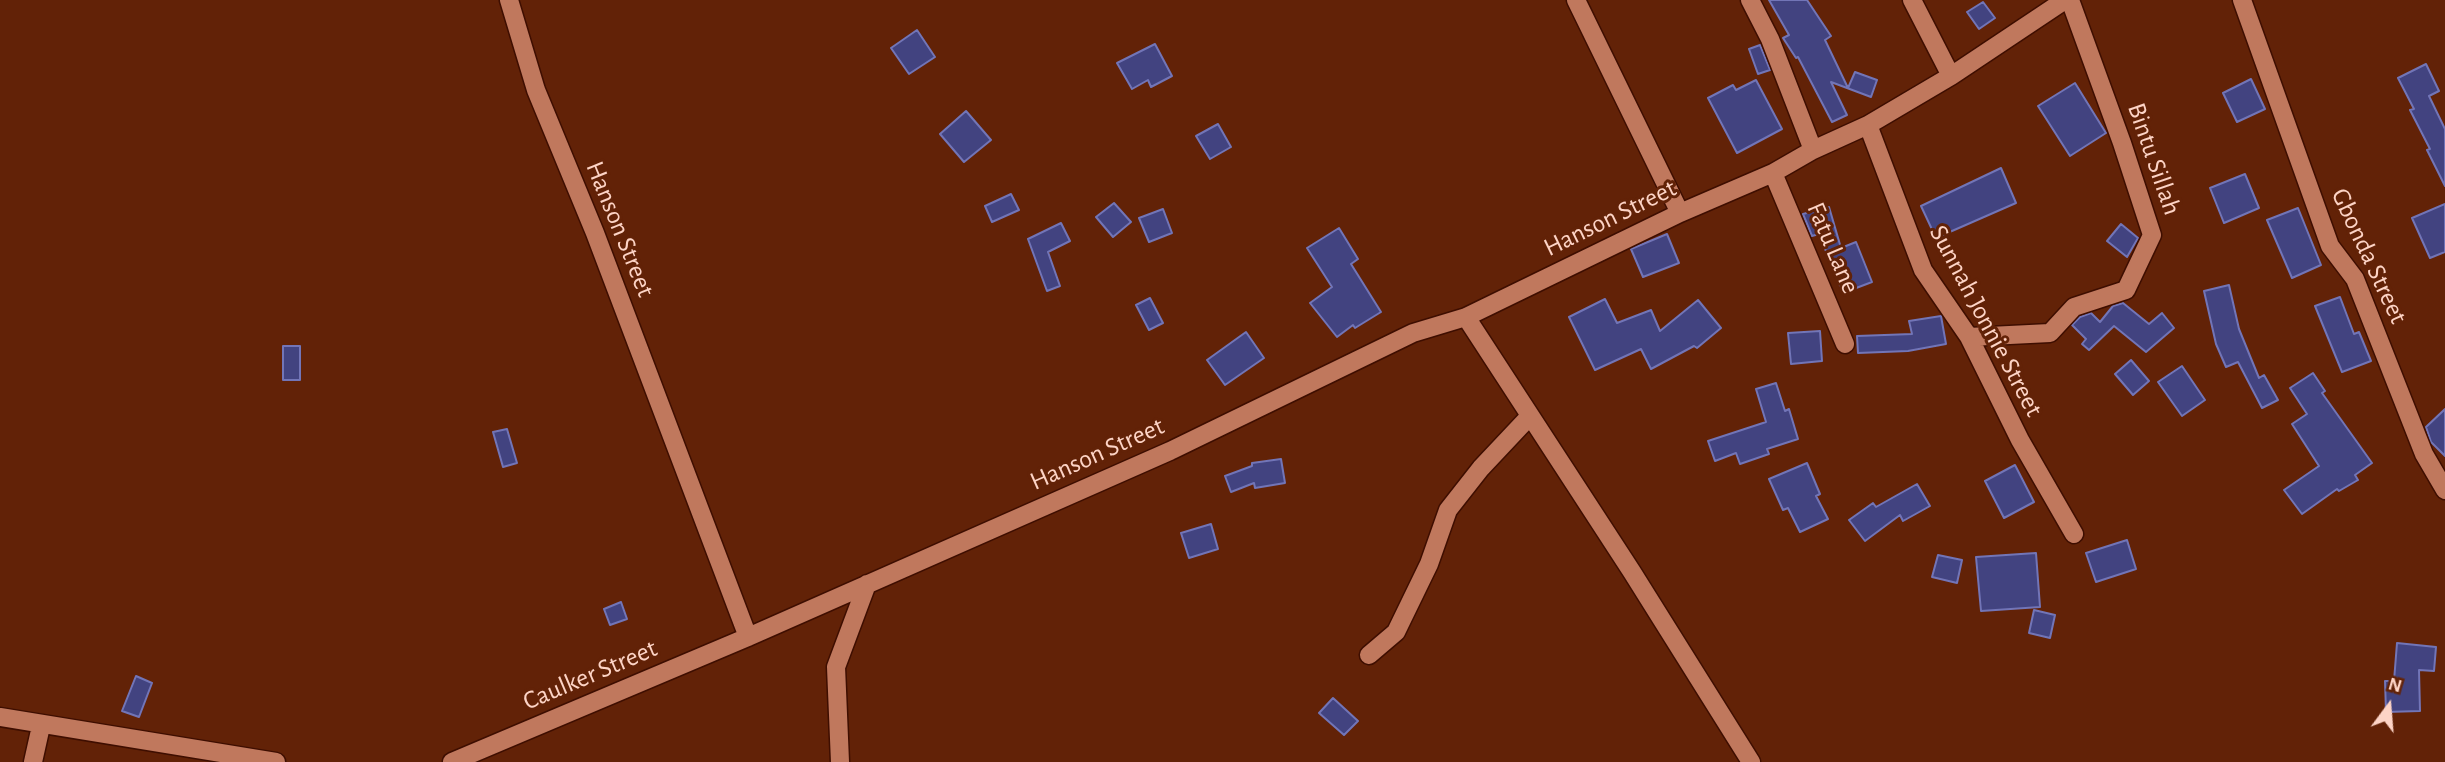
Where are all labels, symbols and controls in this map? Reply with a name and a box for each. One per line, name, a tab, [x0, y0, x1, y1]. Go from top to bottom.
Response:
street label: Bintu Sillah	[2120, 99, 2188, 219]
street label: Hanson Street	[579, 157, 661, 301]
street label: Hanson Street	[1539, 173, 1681, 263]
street label: Gbonda Street	[2324, 183, 2414, 329]
street label: Fatu Lane	[1800, 198, 1866, 298]
street label: Sunnah Jonnie Street	[1922, 220, 2050, 422]
street label: Hanson Street	[1025, 411, 1169, 497]
street label: Caulker Street	[518, 633, 662, 717]
north arrow	[2354, 671, 2424, 741]
text: N	[2386, 674, 2404, 696]

